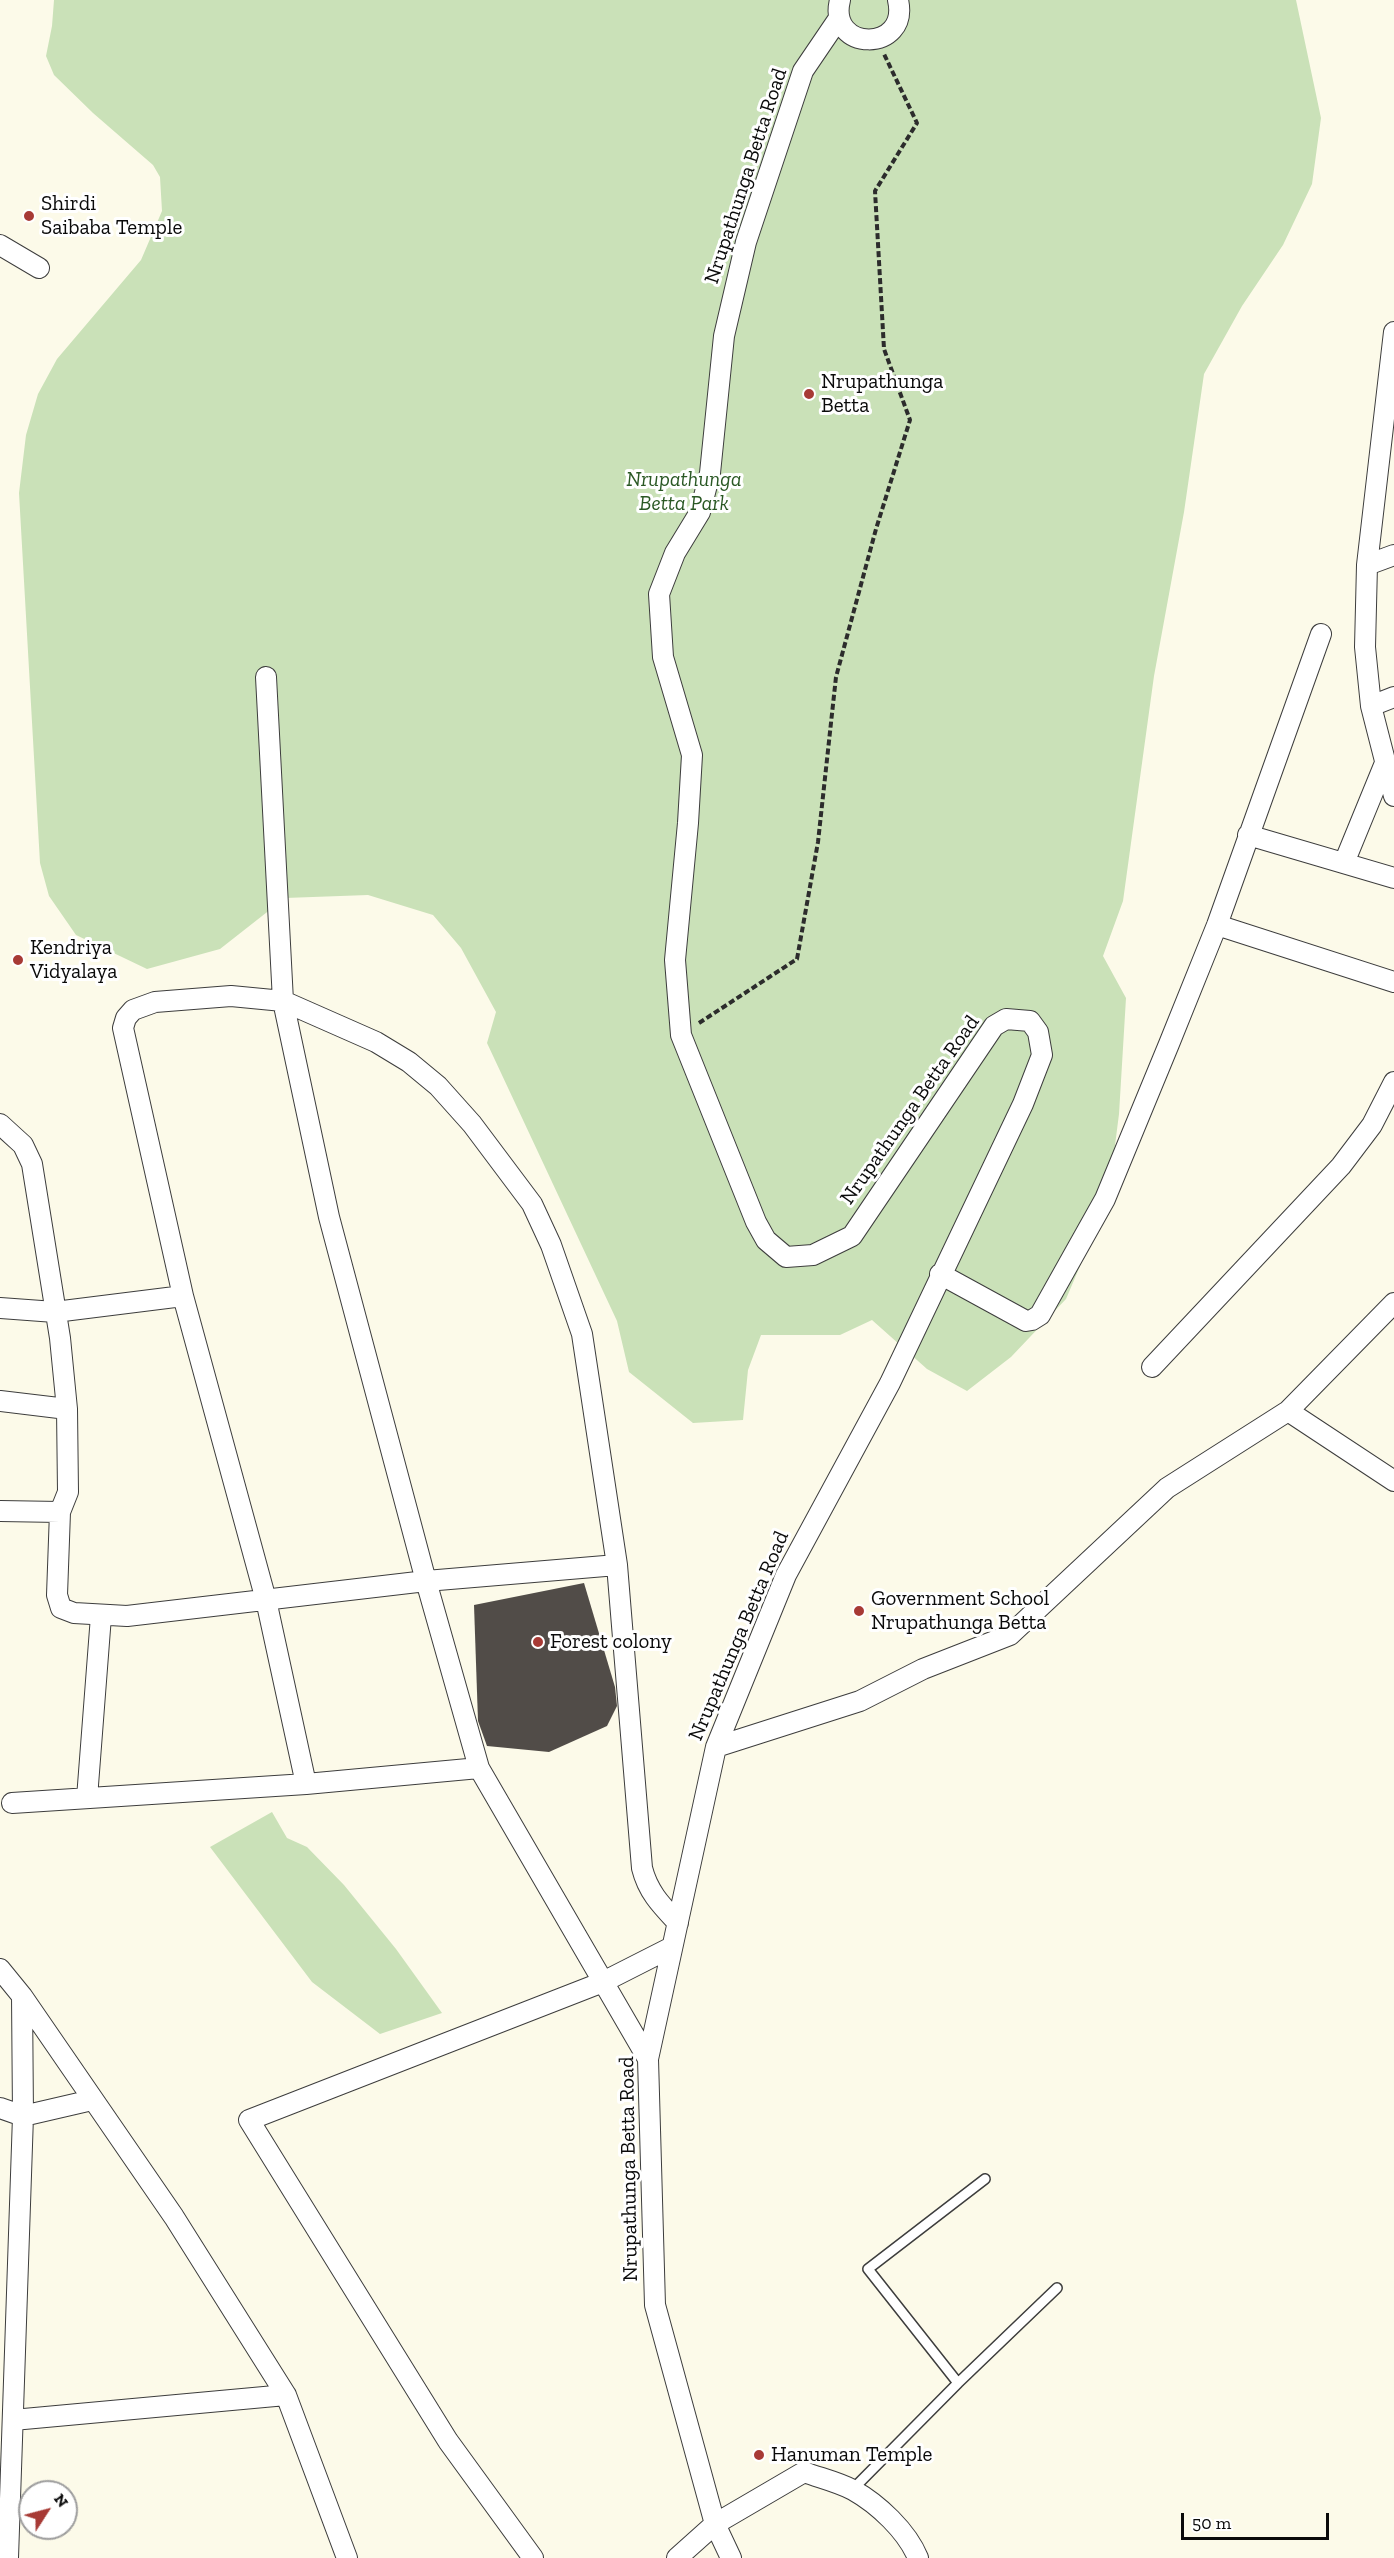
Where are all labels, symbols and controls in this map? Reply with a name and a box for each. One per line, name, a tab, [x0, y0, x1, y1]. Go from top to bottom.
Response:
street label: Nrupathunga Betta Road	[699, 65, 793, 287]
place label: Shirdi Saibaba Temple	[41, 191, 182, 241]
marker: Shirdi Saibaba Temple	[22, 209, 36, 223]
place label: Nrupathunga Betta	[821, 369, 943, 419]
marker: Nrupathunga Betta	[802, 387, 816, 401]
park label: Nrupathunga Betta Park	[626, 467, 742, 517]
place label: Kendriya Vidyalaya	[30, 935, 117, 985]
marker: Kendriya Vidyalaya	[11, 953, 25, 967]
street label: Nrupathunga Betta Road	[835, 1011, 985, 1209]
street label: Nrupathunga Betta Road	[683, 1527, 795, 1745]
place label: Government School Nrupathunga Betta	[871, 1586, 1049, 1636]
marker: Government School Nrupathunga Betta	[852, 1604, 866, 1618]
place label: Forest colony	[550, 1629, 672, 1655]
marker: Forest colony	[531, 1635, 545, 1649]
street label: Nrupathunga Betta Road	[614, 2056, 644, 2282]
place label: Hanuman Temple	[771, 2442, 932, 2468]
marker: Hanuman Temple	[752, 2448, 766, 2462]
north arrow	[18, 2480, 78, 2540]
text: N	[50, 2490, 73, 2511]
scale bar	[1184, 2501, 1332, 2539]
text: 50 m	[1192, 2512, 1231, 2534]

